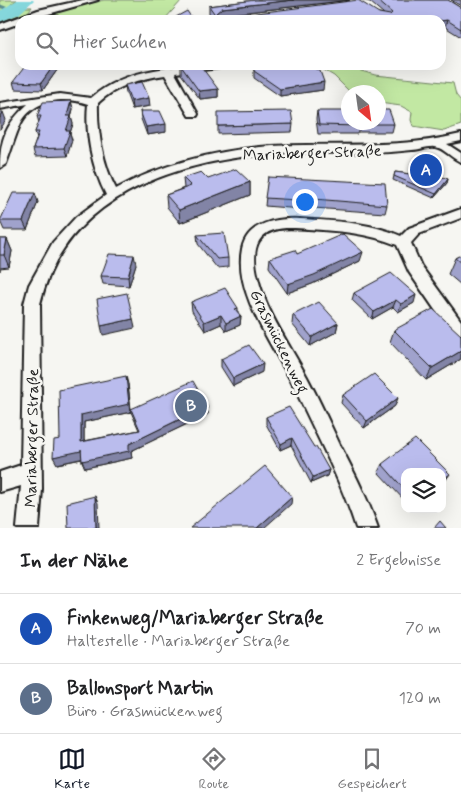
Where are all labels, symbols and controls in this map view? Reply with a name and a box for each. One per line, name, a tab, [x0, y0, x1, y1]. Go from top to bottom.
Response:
search box	[15, 15, 446, 70]
icon: search	[33, 29, 61, 57]
text: Hier suchen	[73, 30, 167, 55]
north arrow	[341, 85, 386, 130]
street label: Mariaberger Straße	[242, 141, 382, 167]
pin: A	[410, 151, 442, 189]
your location	[292, 189, 318, 215]
street label: Grasmückenweg	[243, 286, 313, 398]
street label: Mariaberger Straße	[21, 368, 45, 508]
pin: B	[175, 387, 207, 425]
map controls	[401, 468, 446, 513]
button: layers	[401, 468, 446, 513]
text: In der Nähe	[20, 547, 128, 575]
text: 2 Ergebnisse	[356, 550, 441, 571]
text: Finkenweg/Mariaberger Straße	[67, 606, 324, 631]
text: A	[31, 618, 41, 639]
text: 70 m	[405, 618, 441, 639]
text: Haltestelle · Mariaberger Straße	[67, 631, 290, 652]
text: Ballonsport Martin	[67, 676, 213, 701]
text: B	[31, 688, 41, 709]
text: 120 m	[399, 688, 441, 709]
text: Büro · Grasmückenweg	[67, 701, 223, 722]
tab: Karte	[54, 745, 90, 793]
tab: Route	[198, 745, 229, 793]
tab: Gespeichert	[337, 745, 407, 793]

